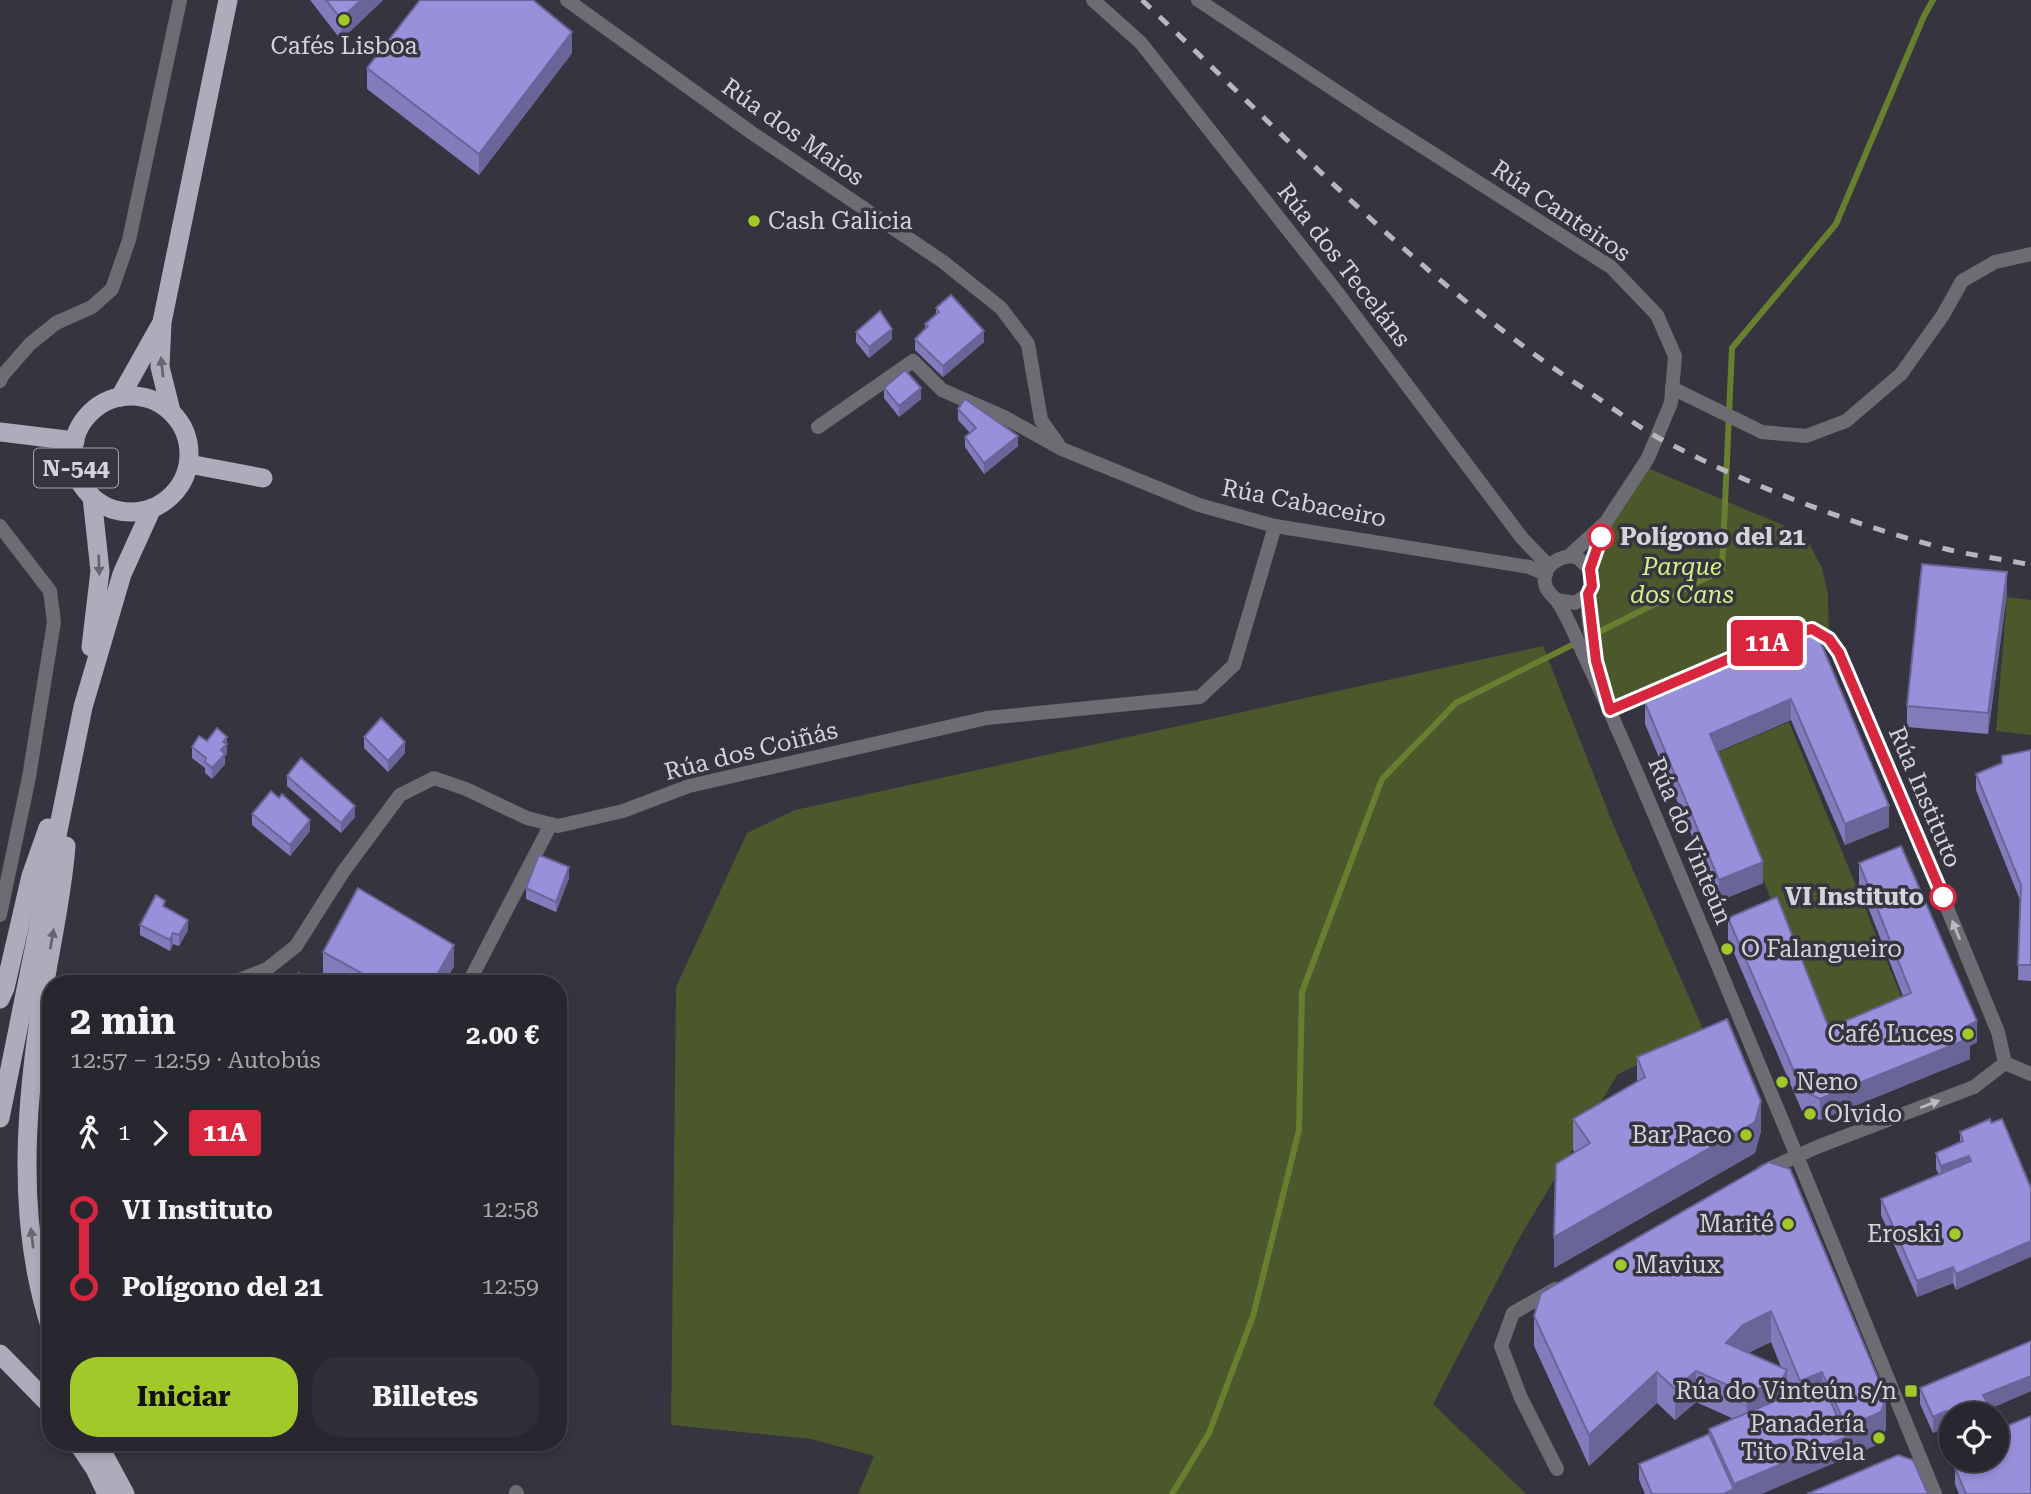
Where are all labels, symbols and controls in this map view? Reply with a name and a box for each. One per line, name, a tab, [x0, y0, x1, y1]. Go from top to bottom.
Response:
marker: Cafés Lisboa	[336, 12, 352, 28]
place label: Cafés Lisboa	[270, 32, 418, 60]
street label: Rúa dos Maios	[716, 73, 870, 191]
street label: Rúa Canteiros	[1486, 154, 1636, 268]
street label: Rúa dos Teceláns	[1272, 178, 1416, 352]
place label: Cash Galicia	[768, 207, 912, 235]
marker: Cash Galicia	[746, 213, 762, 229]
one-way arrow	[156, 356, 167, 378]
road number: N-544	[34, 448, 118, 488]
street label: Rúa Cabaceiro	[1219, 473, 1389, 533]
place label: Polígono del 21	[1620, 523, 1806, 551]
marker: Polígono del 21	[1588, 524, 1614, 550]
park label: Parque dos Cans	[1630, 553, 1734, 609]
one-way arrow	[93, 554, 104, 576]
line badge: 11A	[1727, 620, 1807, 666]
text: 11A	[1745, 629, 1789, 657]
street label: Rúa dos Coiñás	[662, 716, 840, 786]
street label: Rúa Instituto	[1883, 722, 1967, 872]
street label: Rúa do Vinteún	[1642, 753, 1738, 929]
place label: VI Instituto	[1785, 883, 1924, 911]
marker: VI Instituto	[1930, 884, 1956, 910]
one-way arrow	[1951, 920, 1962, 941]
one-way arrow	[47, 928, 58, 950]
place label: O Falangueiro	[1741, 935, 1902, 963]
marker: O Falangueiro	[1719, 941, 1735, 957]
text: 2 min	[70, 999, 176, 1043]
text: 2.00 €	[466, 1020, 539, 1050]
place label: Café Luces	[1827, 1020, 1954, 1048]
marker: Café Luces	[1960, 1026, 1976, 1042]
text: 12:57 – 12:59 · Autobús	[70, 1047, 321, 1074]
place label: Neno	[1796, 1068, 1858, 1096]
marker: Neno	[1774, 1074, 1790, 1090]
one-way arrow	[1920, 1098, 1941, 1109]
place label: Olvido	[1824, 1100, 1902, 1128]
marker: Olvido	[1802, 1106, 1818, 1122]
icon: walk	[70, 1114, 108, 1152]
icon: forward	[141, 1114, 179, 1152]
text: 1	[118, 1119, 131, 1146]
text: 11A	[203, 1119, 247, 1147]
place label: Bar Paco	[1631, 1121, 1732, 1149]
marker: Bar Paco	[1738, 1127, 1754, 1143]
text: VI Instituto	[122, 1195, 273, 1225]
text: 12:58	[482, 1196, 539, 1223]
place label: Marité	[1699, 1210, 1774, 1238]
marker: Marité	[1780, 1216, 1796, 1232]
place label: Eroski	[1867, 1220, 1941, 1248]
marker: Eroski	[1947, 1226, 1963, 1242]
one-way arrow	[26, 1227, 37, 1249]
place label: Maviux	[1635, 1251, 1721, 1279]
marker: Maviux	[1613, 1257, 1629, 1273]
text: Polígono del 21	[122, 1272, 323, 1302]
text: 12:59	[482, 1273, 539, 1300]
button: Iniciar	[70, 1357, 298, 1437]
button: Billetes	[312, 1357, 539, 1437]
place label: Rúa do Vinteún s/n	[1676, 1377, 1897, 1405]
marker: Rúa do Vinteún s/n	[1903, 1383, 1919, 1399]
map controls	[1939, 1402, 2009, 1472]
button: locate	[1939, 1402, 2009, 1472]
place label: Panadería Tito Rivela	[1741, 1410, 1865, 1466]
marker: Panadería Tito Rivela	[1871, 1430, 1887, 1446]

